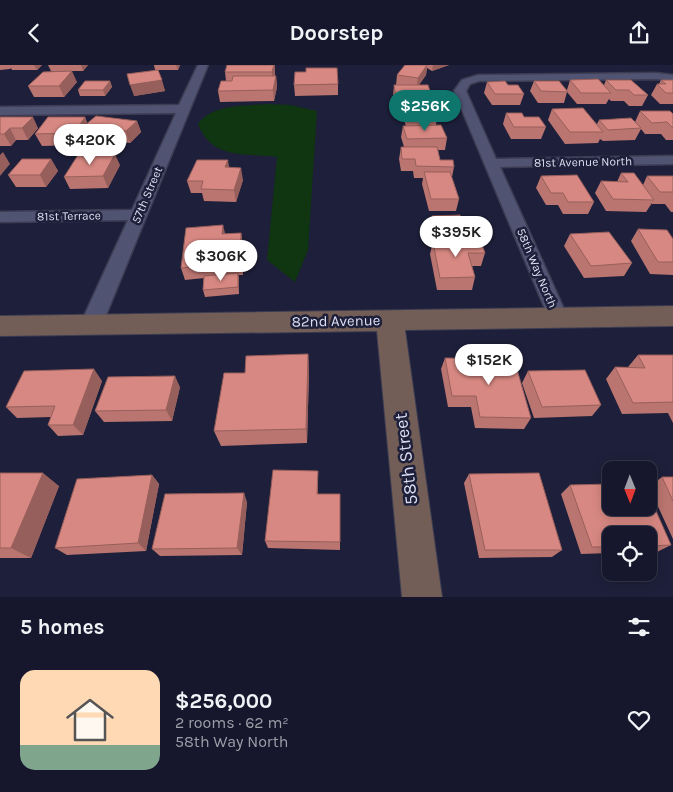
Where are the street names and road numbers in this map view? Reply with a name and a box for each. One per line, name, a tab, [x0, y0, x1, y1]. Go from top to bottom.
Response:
street label: 81st Avenue North	[534, 154, 632, 170]
street label: 57th Street	[129, 164, 165, 225]
street label: 81st Terrace	[37, 208, 101, 224]
street label: 58th Way North	[514, 226, 560, 310]
street label: 82nd Avenue	[291, 311, 381, 331]
street label: 58th Street	[389, 412, 423, 506]

